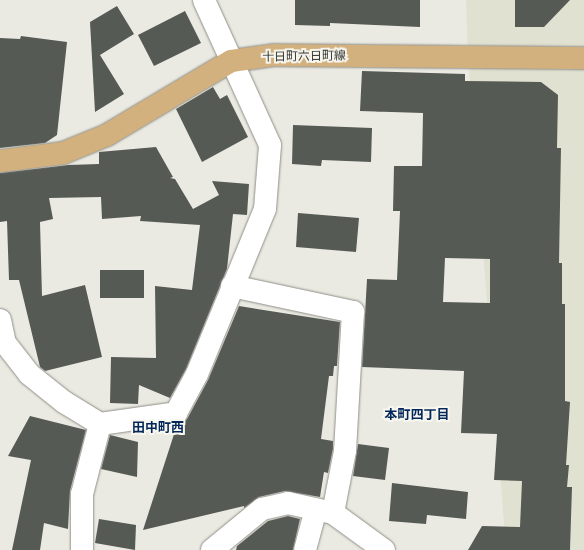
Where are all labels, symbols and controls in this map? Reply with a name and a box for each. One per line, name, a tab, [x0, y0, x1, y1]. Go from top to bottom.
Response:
street label: 十日町六日町線	[262, 49, 346, 65]
district label: 本町四丁目	[385, 407, 449, 423]
district label: 田中町西	[132, 420, 184, 436]

